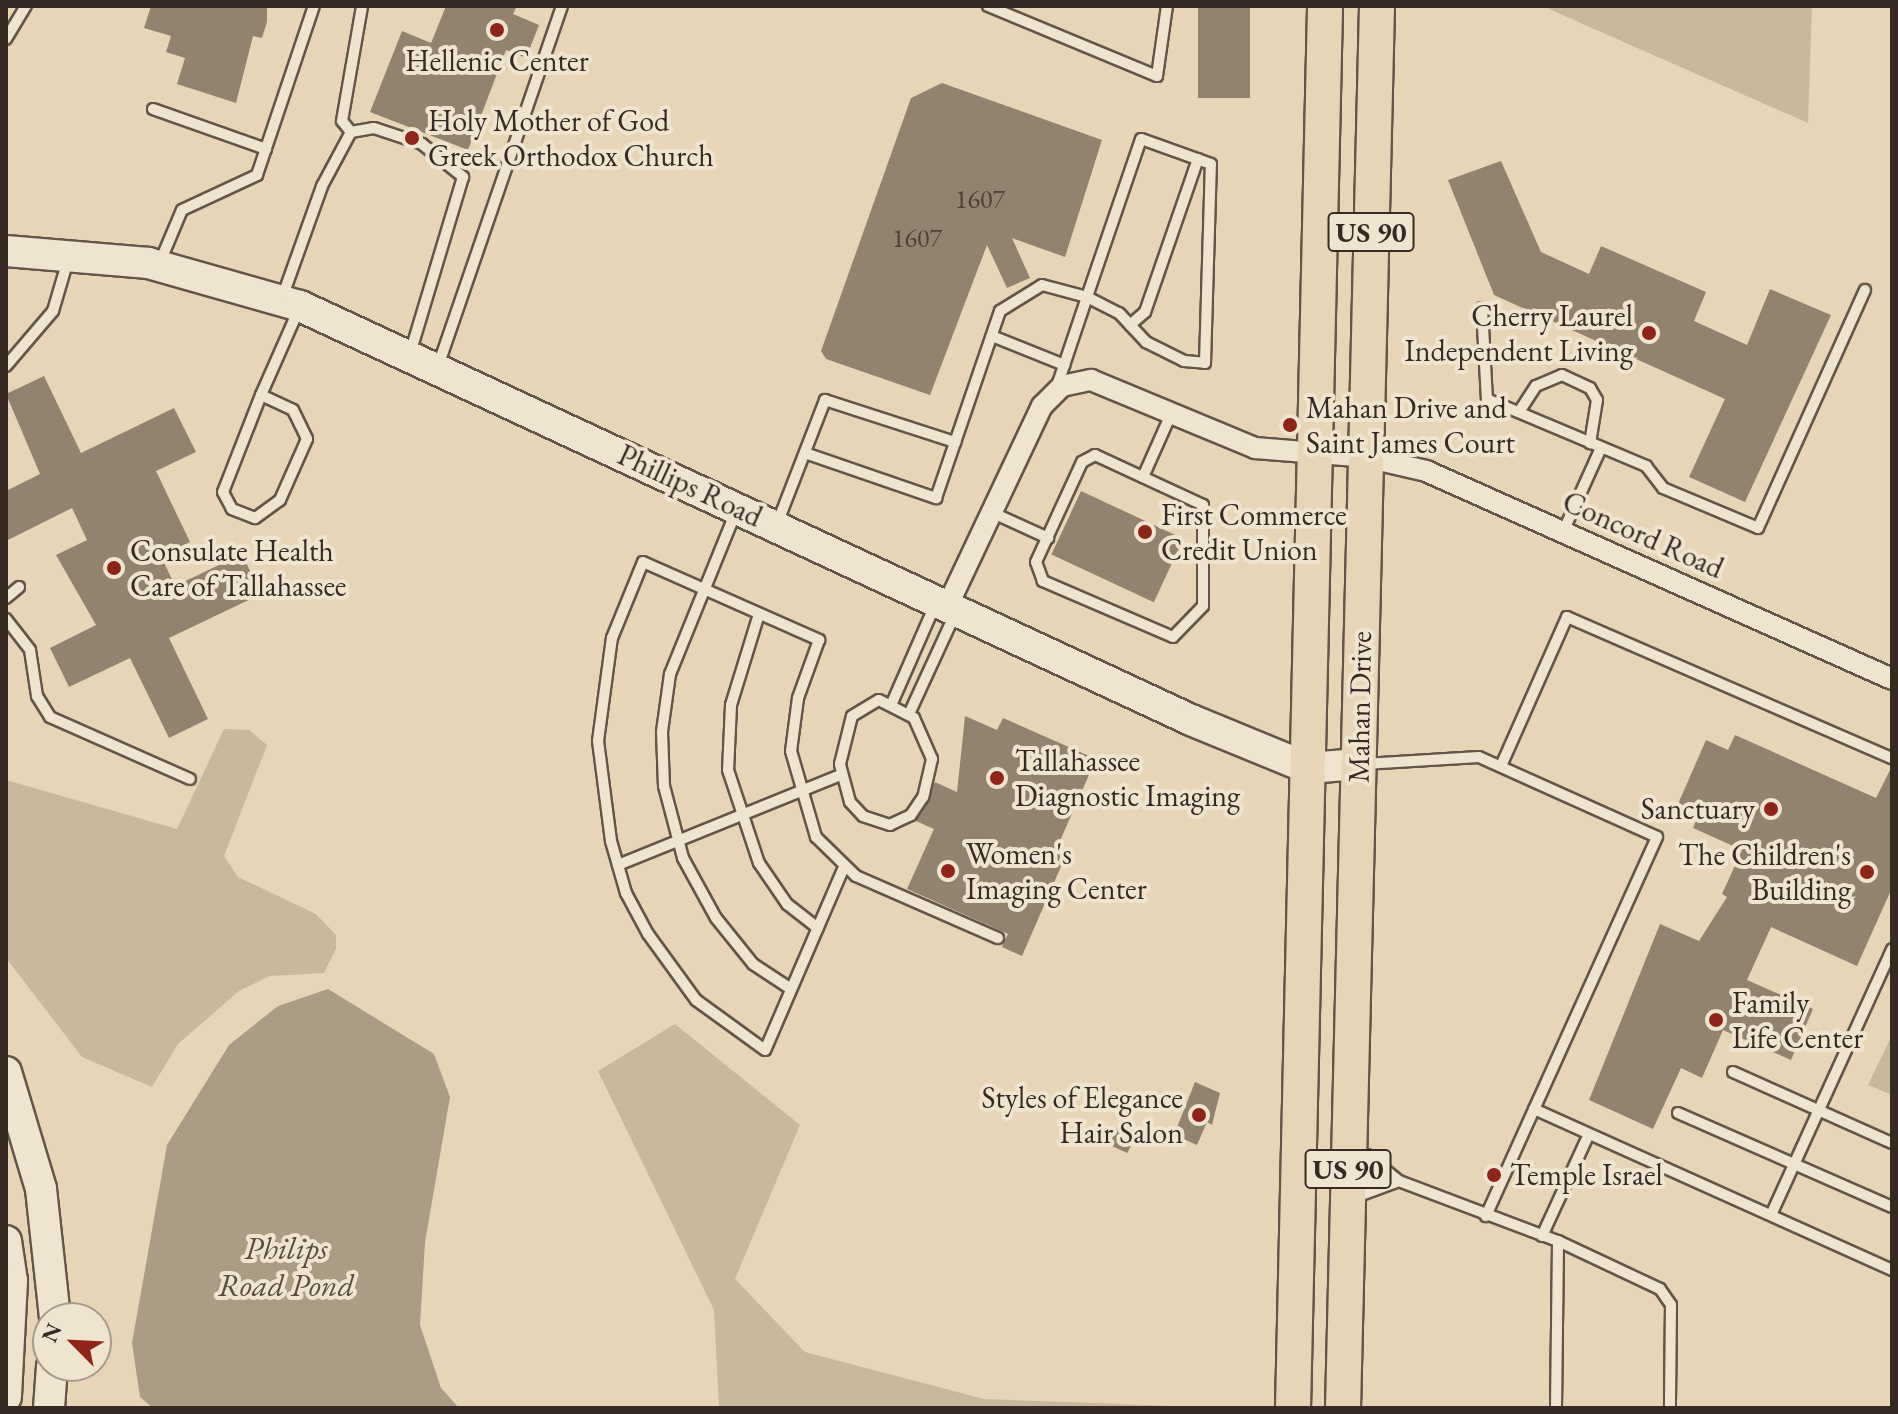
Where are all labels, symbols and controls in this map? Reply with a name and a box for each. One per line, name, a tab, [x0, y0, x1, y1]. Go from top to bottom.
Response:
marker: Hellenic Center	[488, 21, 506, 39]
place label: Hellenic Center	[405, 43, 589, 79]
place label: Holy Mother of God Greek Orthodox Church	[428, 103, 714, 174]
marker: Holy Mother of God Greek Orthodox Church	[403, 129, 421, 147]
house number: 1607	[955, 184, 1005, 216]
road number: US 90	[1327, 208, 1415, 256]
house number: 1607	[892, 223, 942, 255]
place label: Cherry Laurel Independent Living	[1405, 298, 1633, 368]
marker: Cherry Laurel Independent Living	[1640, 324, 1658, 342]
place label: Mahan Drive and Saint James Court	[1306, 390, 1515, 460]
marker: Mahan Drive and Saint James Court	[1281, 416, 1299, 434]
street label: Phillips Road	[612, 437, 768, 535]
street label: Concord Road	[1557, 483, 1729, 587]
place label: First Commerce Credit Union	[1161, 497, 1347, 568]
marker: First Commerce Credit Union	[1136, 523, 1154, 541]
place label: Consulate Health Care of Tallahassee	[130, 533, 347, 604]
marker: Consulate Health Care of Tallahassee	[105, 559, 123, 577]
street label: Mahan Drive	[1341, 631, 1379, 783]
place label: Tallahassee Diagnostic Imaging	[1015, 743, 1240, 814]
marker: Tallahassee Diagnostic Imaging	[986, 767, 1008, 789]
place label: Sanctuary	[1641, 791, 1755, 827]
marker: Sanctuary	[1762, 800, 1780, 818]
place label: Women's Imaging Center	[966, 836, 1147, 906]
place label: The Children's Building	[1678, 837, 1851, 908]
marker: Women's Imaging Center	[937, 860, 959, 882]
marker: The Children's Building	[1858, 863, 1876, 881]
place label: Family Life Center	[1732, 985, 1863, 1056]
marker: Family Life Center	[1707, 1011, 1725, 1029]
place label: Styles of Elegance Hair Salon	[982, 1080, 1183, 1150]
marker: Styles of Elegance Hair Salon	[1190, 1106, 1208, 1124]
road number: US 90	[1304, 1145, 1392, 1193]
place label: Temple Israel	[1510, 1157, 1663, 1193]
marker: Temple Israel	[1485, 1166, 1503, 1184]
water label: Philips Road Pond	[218, 1230, 354, 1305]
north arrow	[32, 1302, 112, 1382]
text: N	[35, 1319, 68, 1347]

